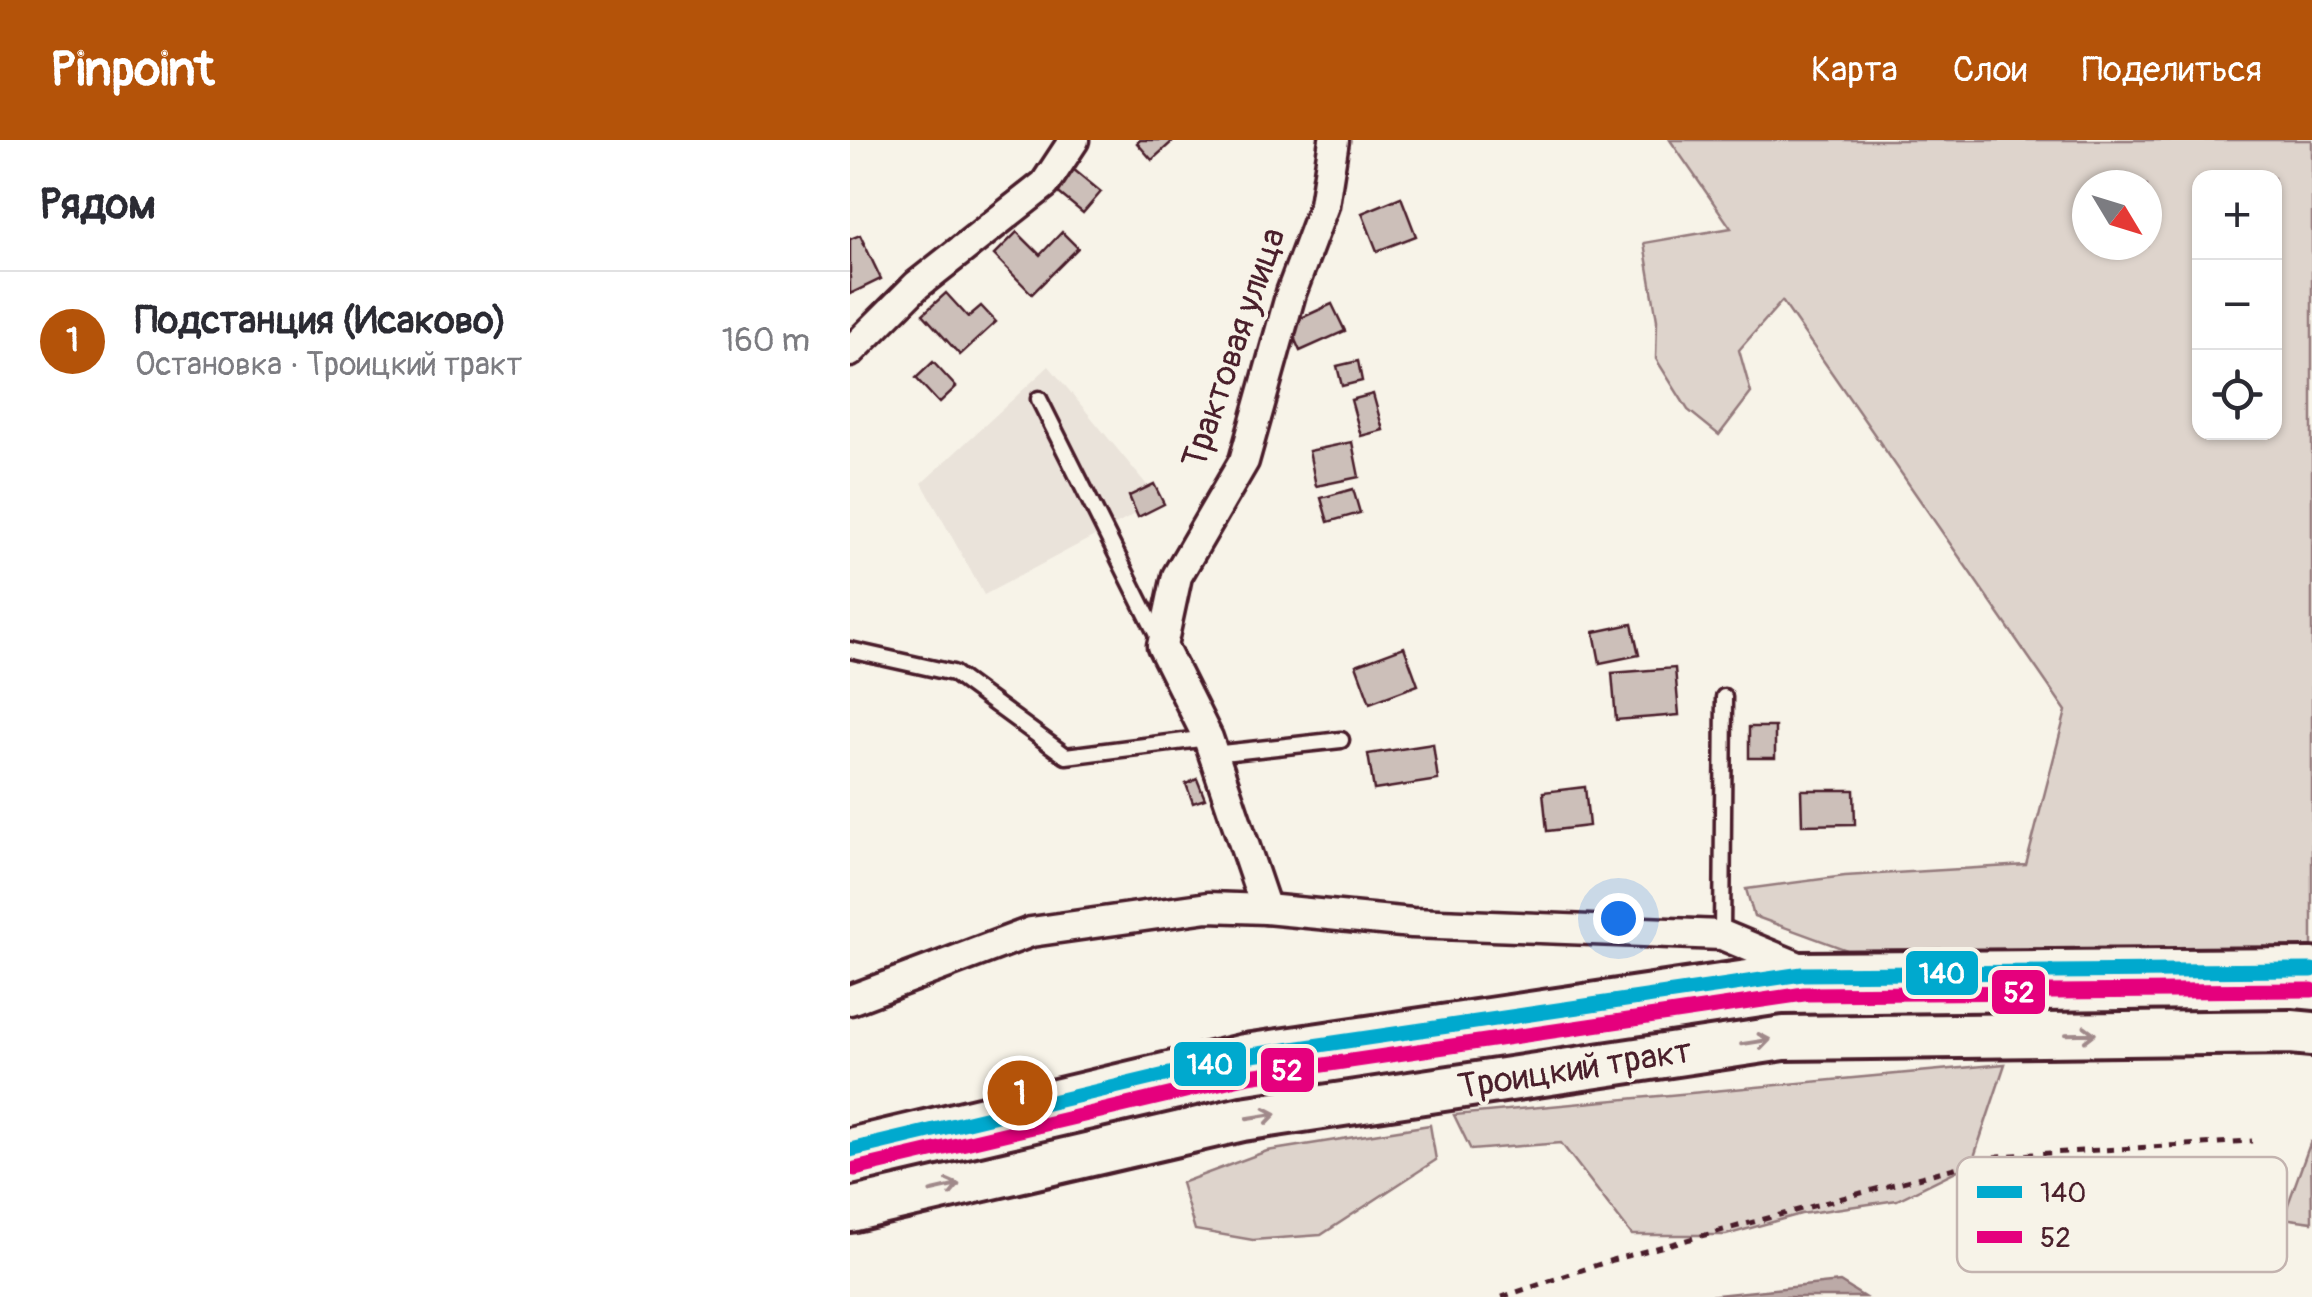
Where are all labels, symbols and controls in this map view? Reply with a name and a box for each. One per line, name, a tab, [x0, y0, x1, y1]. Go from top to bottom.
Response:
text: Pinpoint	[50, 40, 214, 100]
text: Карта	[1811, 48, 1898, 92]
text: Слои	[1953, 48, 2027, 92]
text: Поделиться	[2082, 48, 2262, 92]
north arrow	[2072, 170, 2162, 260]
map controls	[2192, 170, 2282, 440]
button: +	[2192, 170, 2282, 260]
text: Рядом	[40, 179, 156, 231]
street label: Трактовая улица	[1172, 222, 1296, 474]
button: −	[2192, 260, 2282, 350]
text: Подстанция (Исаково)	[135, 297, 506, 345]
text: 1	[66, 321, 79, 361]
text: 160 m	[722, 321, 810, 361]
text: Остановка · Троицкий тракт	[135, 345, 522, 385]
button: locate	[2192, 350, 2282, 440]
your location	[1593, 893, 1644, 944]
line badge: 140	[1904, 949, 1980, 997]
text: 140	[1919, 957, 1965, 992]
line badge: 52	[1990, 968, 2047, 1016]
text: 52	[2004, 976, 2034, 1011]
one-way arrow	[2064, 1025, 2096, 1044]
street label: Троицкий тракт	[1455, 1029, 1696, 1109]
one-way arrow	[1740, 1032, 1772, 1051]
line badge: 140	[1172, 1040, 1248, 1088]
line badge: 52	[1259, 1046, 1316, 1094]
text: 140	[1187, 1048, 1233, 1083]
text: 52	[1272, 1054, 1302, 1089]
pin: 1	[988, 1056, 1052, 1130]
one-way arrow	[1245, 1106, 1277, 1125]
legend	[1957, 1157, 2287, 1272]
text: 140	[2040, 1176, 2086, 1211]
one-way arrow	[928, 1178, 960, 1196]
text: 52	[2040, 1221, 2071, 1256]

